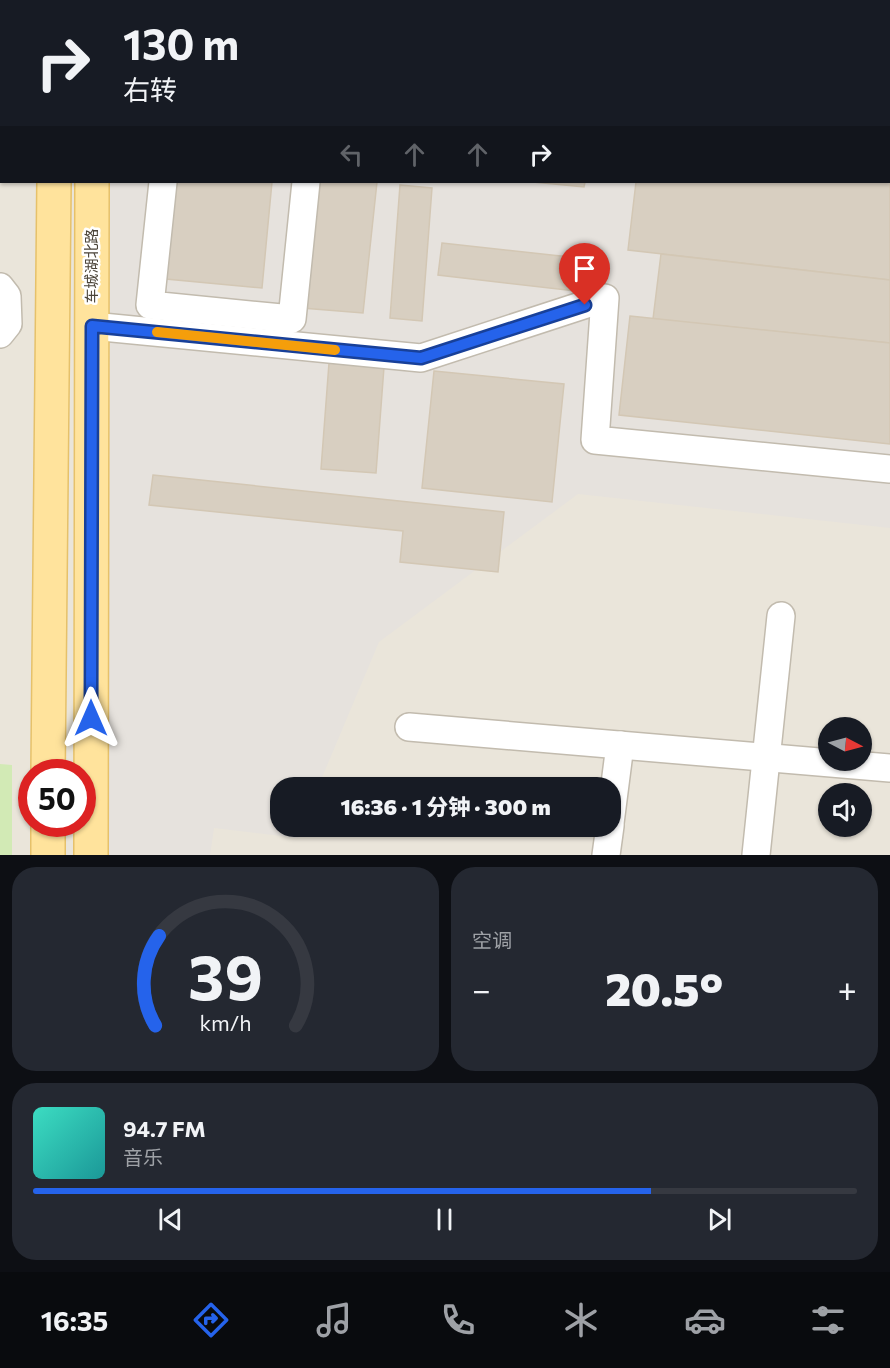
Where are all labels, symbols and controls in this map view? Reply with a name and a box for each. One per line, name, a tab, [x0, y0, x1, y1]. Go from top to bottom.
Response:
text: 130 m	[123, 17, 239, 69]
icon: right	[24, 24, 102, 102]
text: 右转	[123, 73, 177, 106]
icon: left	[335, 138, 368, 171]
icon: ahead	[398, 138, 431, 171]
icon: ahead	[461, 138, 494, 171]
icon: right	[524, 138, 557, 171]
street label: 车城湖北路	[82, 228, 100, 304]
pin	[559, 243, 610, 305]
icon: arrive	[568, 252, 601, 285]
position arrow	[59, 686, 123, 750]
north arrow	[818, 717, 872, 771]
map controls	[818, 717, 872, 837]
speed limit sign: 50	[18, 759, 96, 837]
button: sound	[818, 783, 872, 837]
text: 16:36 · 1 分钟 · 300 m	[340, 793, 551, 820]
text: 空调	[472, 928, 512, 952]
text: 39	[188, 937, 263, 1013]
text: 20.5°	[605, 960, 723, 1015]
text: −	[472, 968, 491, 1009]
text: +	[838, 968, 857, 1009]
text: km/h	[199, 1009, 252, 1035]
text: 94.7 FM	[123, 1115, 206, 1142]
text: 音乐	[123, 1145, 163, 1169]
icon: previous	[154, 1203, 187, 1236]
icon: pause	[428, 1203, 461, 1236]
icon: next	[703, 1203, 736, 1236]
icon: directions	[190, 1299, 232, 1341]
icon: music	[313, 1299, 355, 1341]
icon: phone	[437, 1299, 479, 1341]
icon: climate	[560, 1299, 602, 1341]
icon: car	[684, 1299, 726, 1341]
icon: filters	[807, 1299, 849, 1341]
text: 16:35	[41, 1304, 108, 1337]

